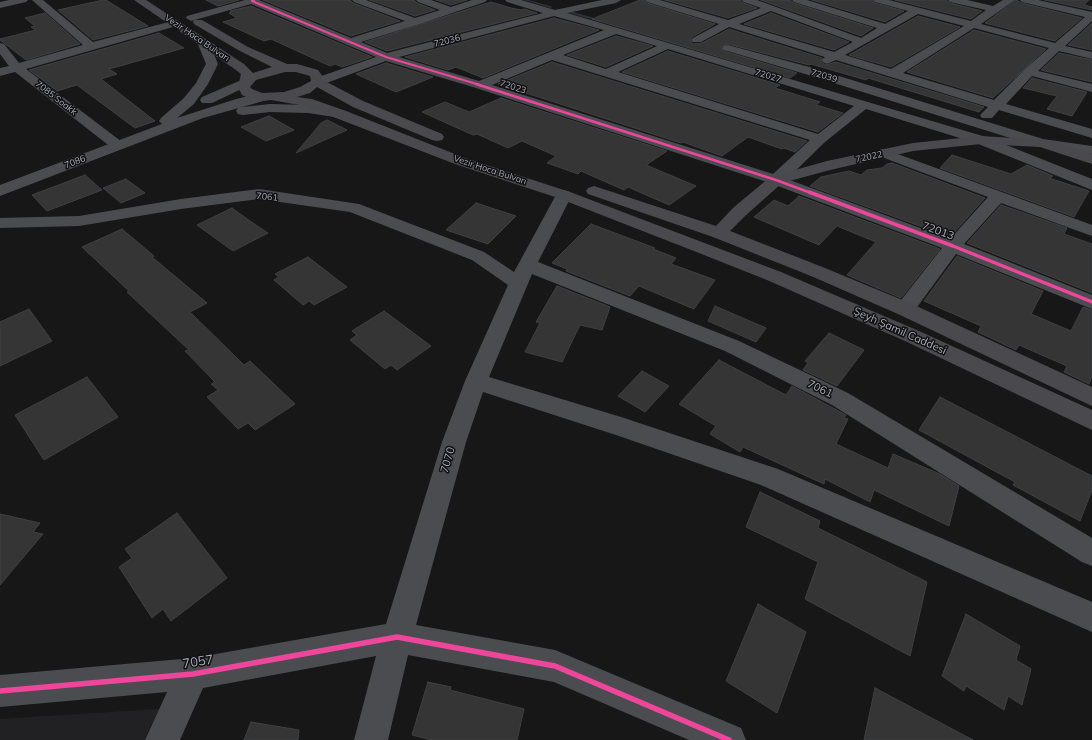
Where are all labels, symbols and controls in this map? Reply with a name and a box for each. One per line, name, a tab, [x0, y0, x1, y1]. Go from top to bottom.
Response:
street label: Vezir Hoca Bulvarı	[162, 12, 232, 64]
street label: 72036	[433, 32, 461, 50]
street label: 72027	[754, 67, 782, 85]
street label: 72039	[810, 67, 838, 85]
street label: 72023	[498, 78, 528, 96]
street label: 7085 Soakk	[33, 79, 79, 117]
street label: 72022	[855, 149, 883, 165]
street label: 7086	[63, 153, 87, 171]
street label: Vezir Hoca Bulvarı	[452, 153, 528, 187]
street label: 7061	[256, 191, 278, 203]
street label: 72013	[920, 219, 956, 243]
street label: Şeyh Şamil Caddesi	[851, 305, 949, 357]
street label: 7061	[805, 377, 835, 401]
street label: 7070	[438, 445, 458, 475]
street label: 7057	[181, 652, 215, 672]

